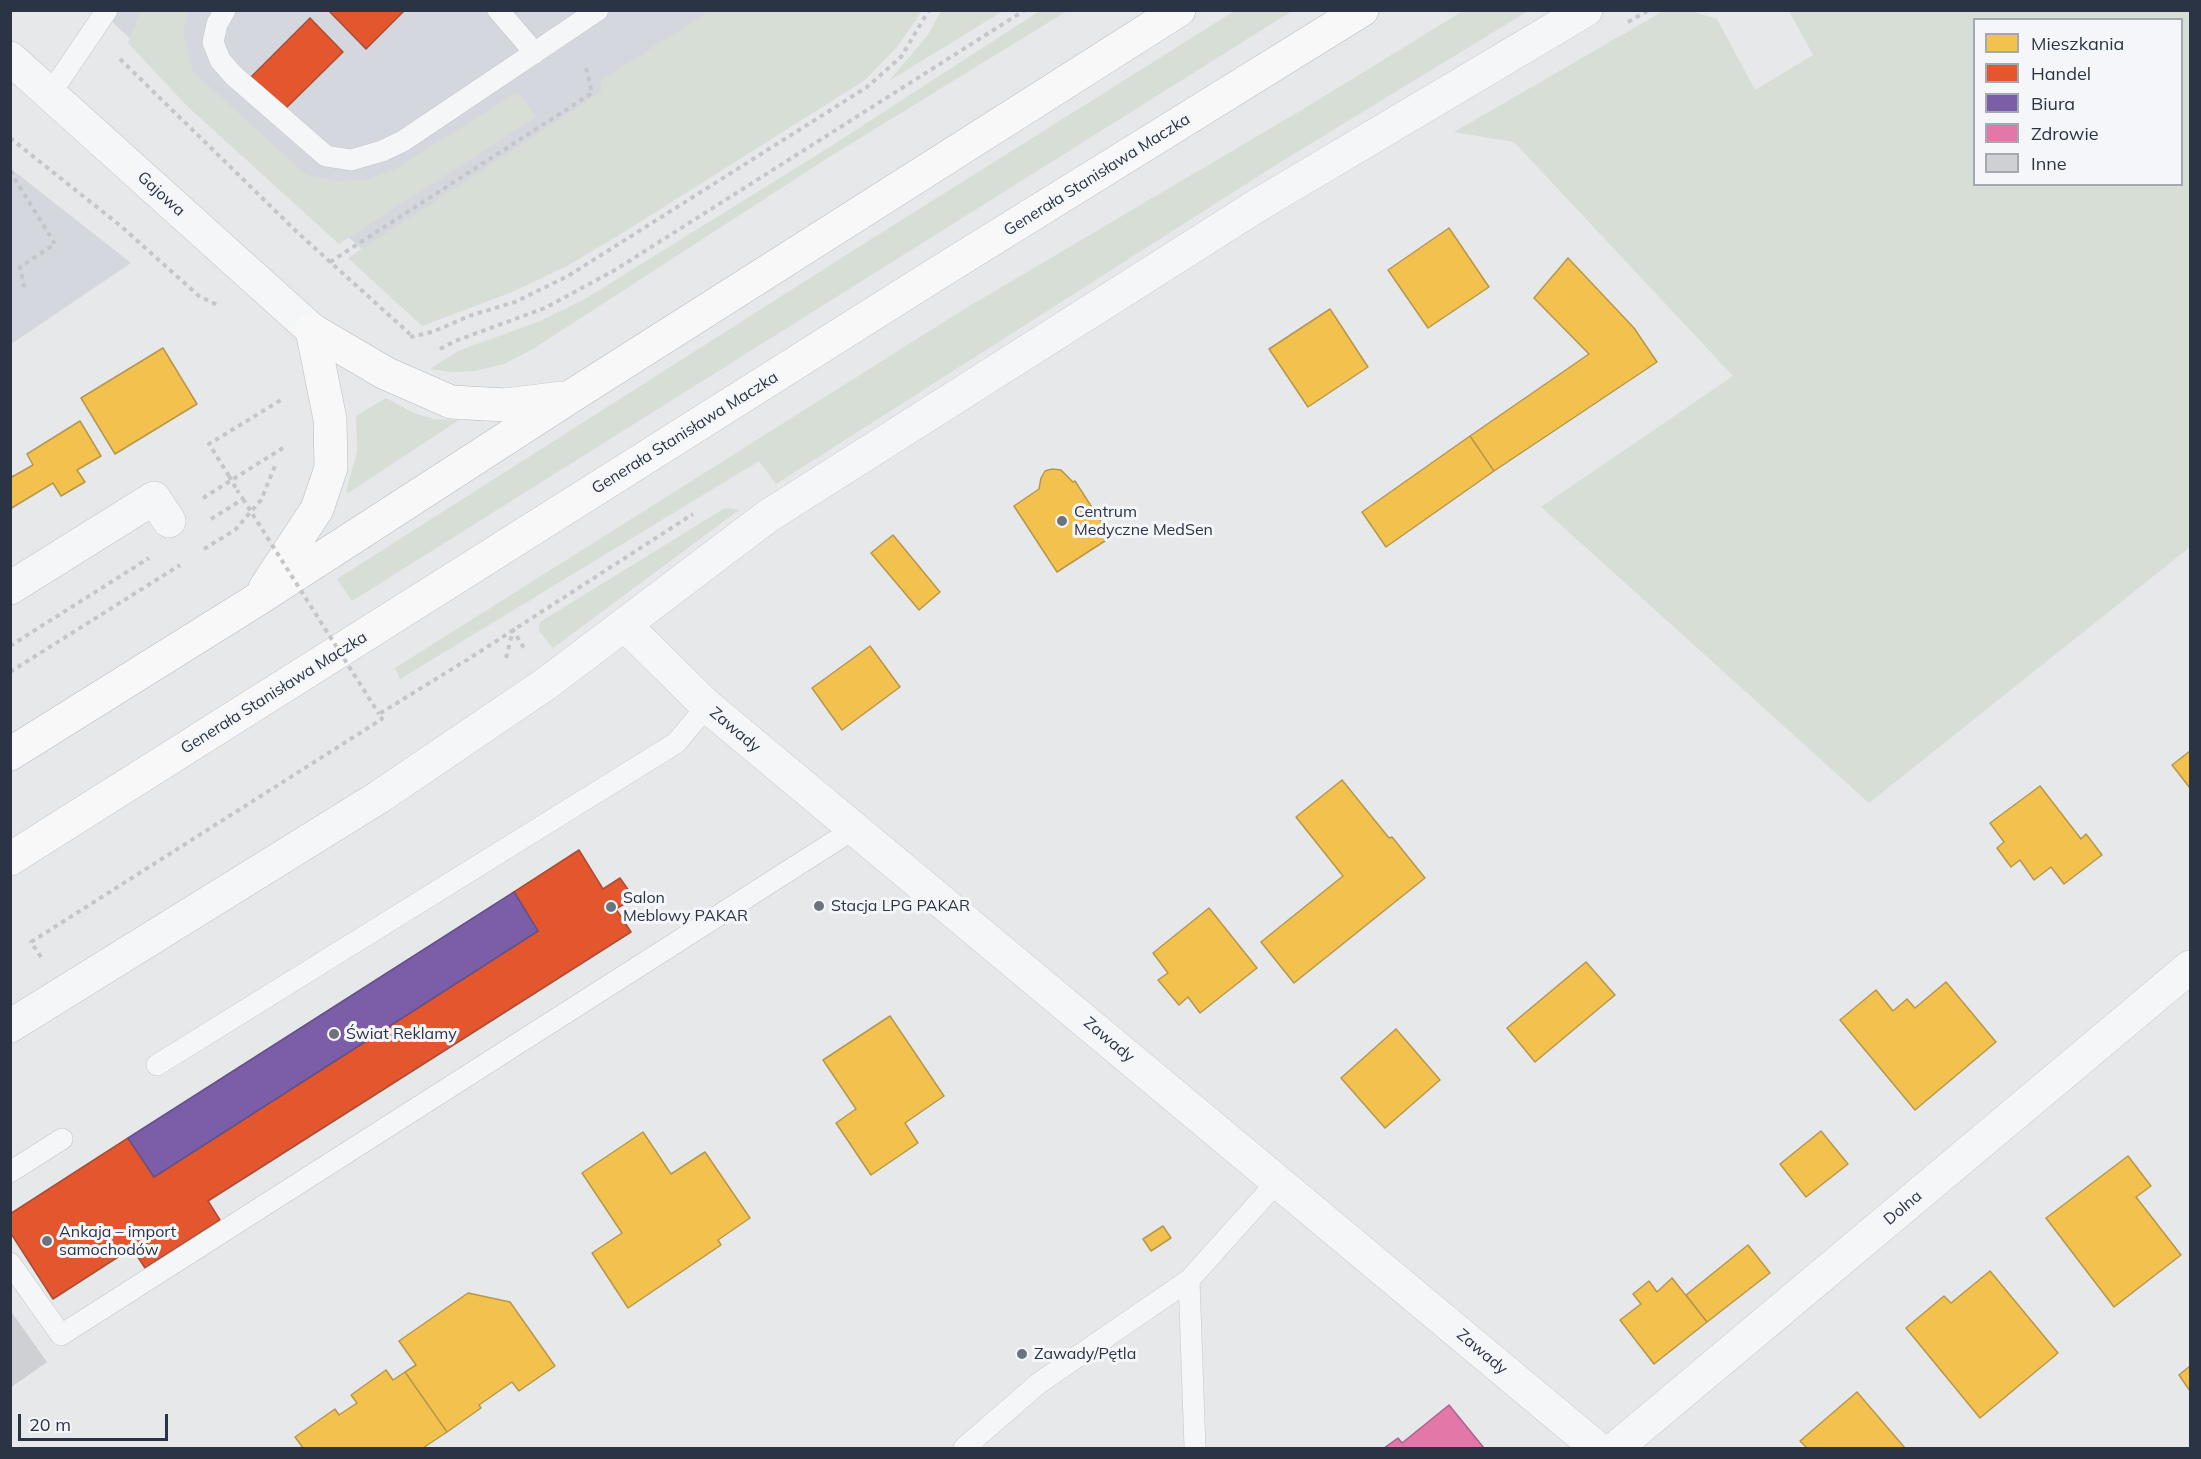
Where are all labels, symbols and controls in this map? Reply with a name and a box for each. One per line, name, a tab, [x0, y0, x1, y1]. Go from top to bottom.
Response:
legend	[1973, 18, 2183, 186]
text: Mieszkania	[2031, 32, 2124, 55]
text: Handel	[2031, 62, 2091, 85]
text: Biura	[2031, 92, 2075, 115]
street label: Generała Stanisława Maczka	[1000, 110, 1194, 240]
text: Zdrowie	[2031, 122, 2099, 145]
text: Inne	[2031, 152, 2067, 175]
street label: Gajowa	[133, 168, 189, 220]
street label: Generała Stanisława Maczka	[588, 368, 782, 498]
place label: Centrum Medyczne MedSen	[1074, 502, 1213, 540]
marker: Centrum Medyczne MedSen	[1055, 514, 1069, 528]
street label: Generała Stanisława Maczka	[177, 628, 371, 758]
street label: Zawady	[706, 703, 764, 757]
place label: Salon Meblowy PAKAR	[623, 888, 748, 926]
place label: Stacja LPG PAKAR	[831, 896, 970, 916]
marker: Stacja LPG PAKAR	[812, 899, 826, 913]
marker: Salon Meblowy PAKAR	[604, 900, 618, 914]
street label: Zawady	[1080, 1013, 1138, 1067]
place label: Świat Reklamy	[346, 1024, 457, 1044]
marker: Świat Reklamy	[327, 1027, 341, 1041]
street label: Dolna	[1880, 1187, 1926, 1229]
place label: Ankaja – import samochodów	[59, 1222, 176, 1260]
marker: Ankaja – import samochodów	[40, 1234, 54, 1248]
street label: Zawady	[1453, 1325, 1511, 1379]
place label: Zawady/Pętla	[1034, 1344, 1136, 1364]
marker: Zawady/Pętla	[1015, 1347, 1029, 1361]
scale bar	[21, 1402, 171, 1440]
text: 20 m	[29, 1413, 71, 1436]

